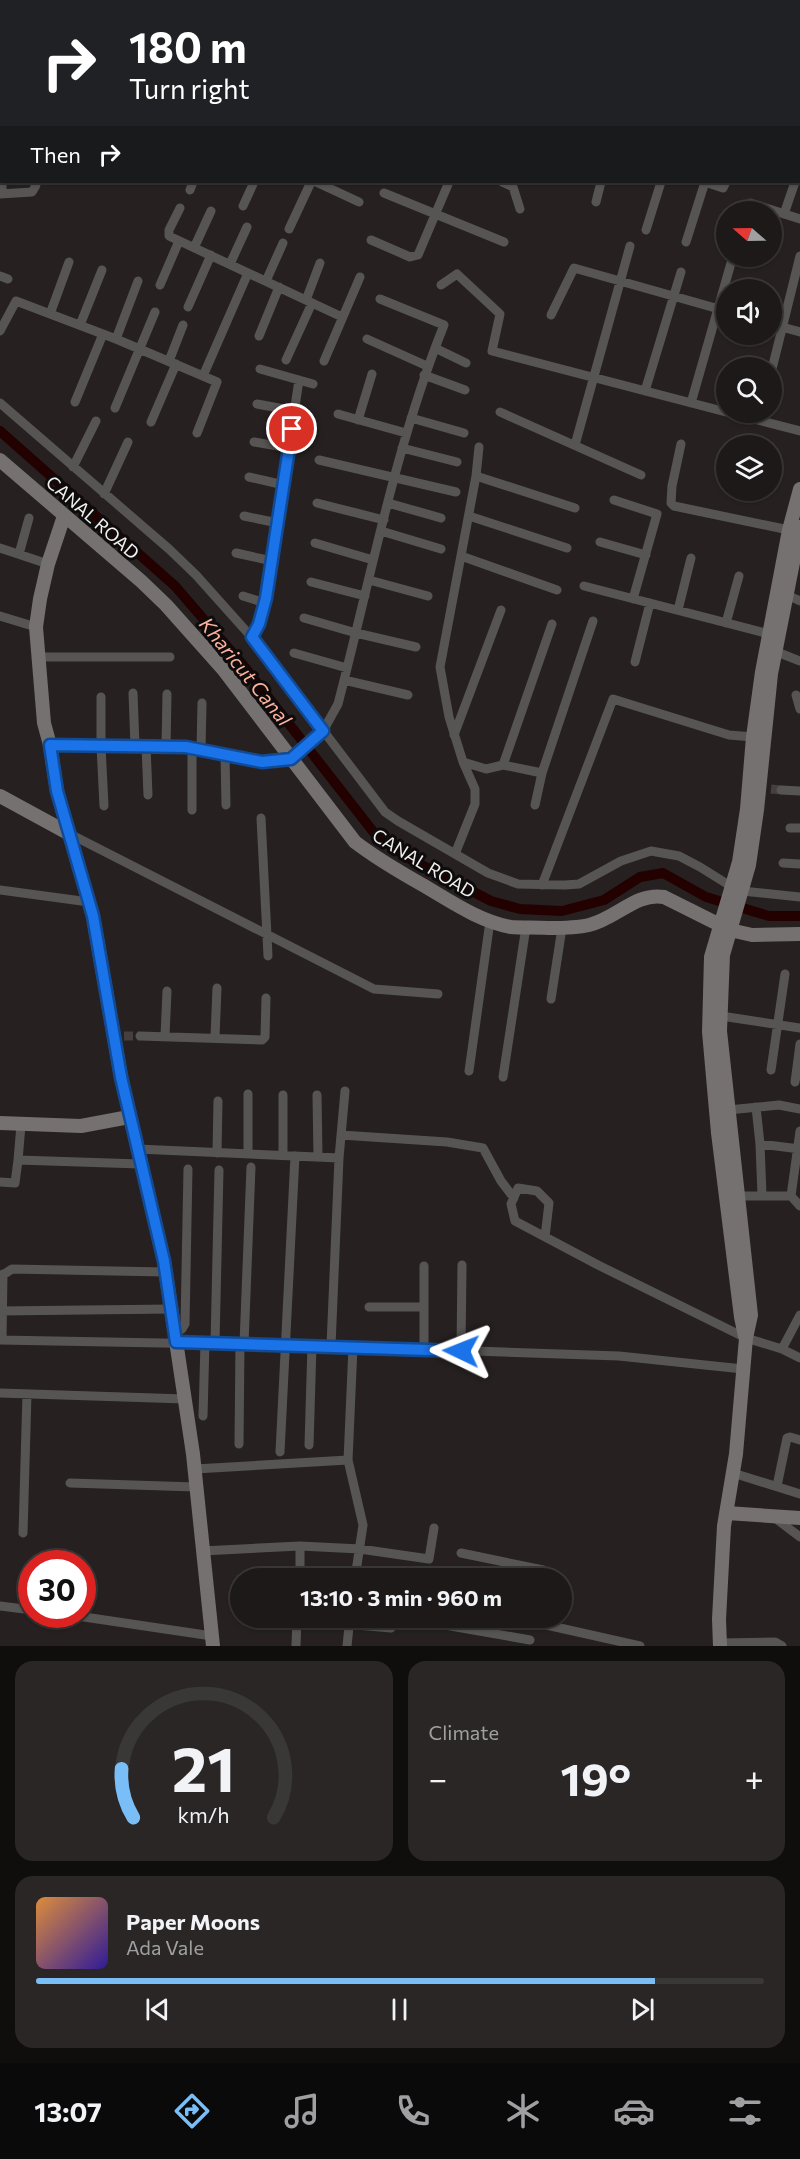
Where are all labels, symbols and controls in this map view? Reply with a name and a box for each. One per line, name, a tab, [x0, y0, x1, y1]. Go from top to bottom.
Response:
text: 180 m	[129, 20, 247, 72]
icon: right	[30, 24, 108, 102]
text: Turn right	[129, 72, 249, 105]
icon: right	[93, 138, 126, 171]
text: Then	[30, 141, 81, 168]
north arrow	[716, 201, 782, 267]
map controls	[716, 201, 782, 501]
button: sound	[716, 279, 782, 345]
button: search	[716, 357, 782, 423]
pin	[266, 403, 317, 454]
icon: arrive	[275, 412, 308, 445]
button: layers	[716, 435, 782, 501]
street label: CANAL ROAD	[42, 471, 144, 563]
water label: Kharicut Canal	[195, 612, 298, 731]
street label: CANAL ROAD	[369, 824, 479, 902]
position arrow	[429, 1319, 493, 1383]
speed limit sign: 30	[18, 1550, 96, 1628]
text: 13:10 · 3 min · 960 m	[300, 1584, 502, 1611]
text: Climate	[429, 1720, 499, 1744]
text: 21	[172, 1729, 236, 1805]
text: 19°	[561, 1750, 631, 1805]
text: −	[429, 1757, 447, 1798]
text: +	[745, 1757, 764, 1798]
text: km/h	[178, 1801, 230, 1827]
text: Paper Moons	[126, 1908, 260, 1935]
text: Ada Vale	[126, 1935, 204, 1959]
icon: previous	[141, 1993, 174, 2026]
icon: pause	[383, 1993, 416, 2026]
icon: next	[626, 1993, 659, 2026]
icon: directions	[171, 2090, 213, 2132]
icon: music	[281, 2090, 323, 2132]
icon: phone	[392, 2090, 434, 2132]
icon: climate	[502, 2090, 544, 2132]
icon: car	[613, 2090, 655, 2132]
icon: filters	[724, 2090, 766, 2132]
text: 13:07	[34, 2095, 102, 2128]

